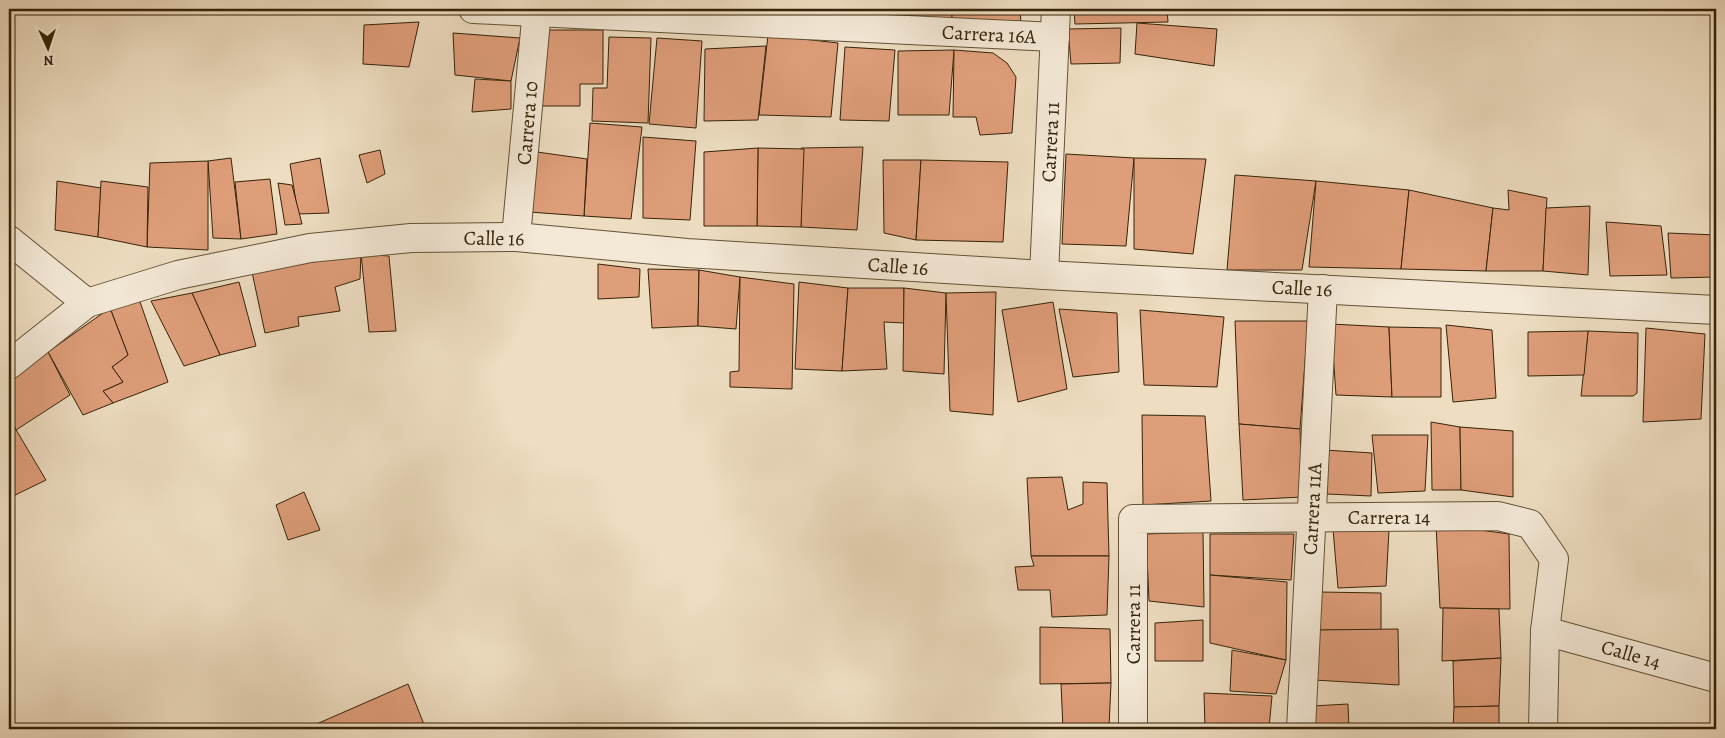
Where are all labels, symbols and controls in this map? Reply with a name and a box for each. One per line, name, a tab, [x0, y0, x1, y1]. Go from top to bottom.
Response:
street label: Carrera 16A	[941, 19, 1037, 50]
north arrow	[22, 22, 72, 72]
text: N	[43, 51, 54, 70]
street label: Carrera 10	[510, 80, 545, 166]
street label: Carrera 11	[1035, 101, 1066, 183]
street label: Calle 16	[463, 224, 525, 253]
street label: Calle 16	[867, 251, 929, 282]
street label: Calle 16	[1271, 273, 1333, 304]
street label: Carrera 11A	[1297, 462, 1328, 556]
street label: Carrera 14	[1348, 504, 1430, 531]
street label: Carrera 11	[1120, 584, 1147, 664]
street label: Calle 14	[1598, 633, 1664, 676]

